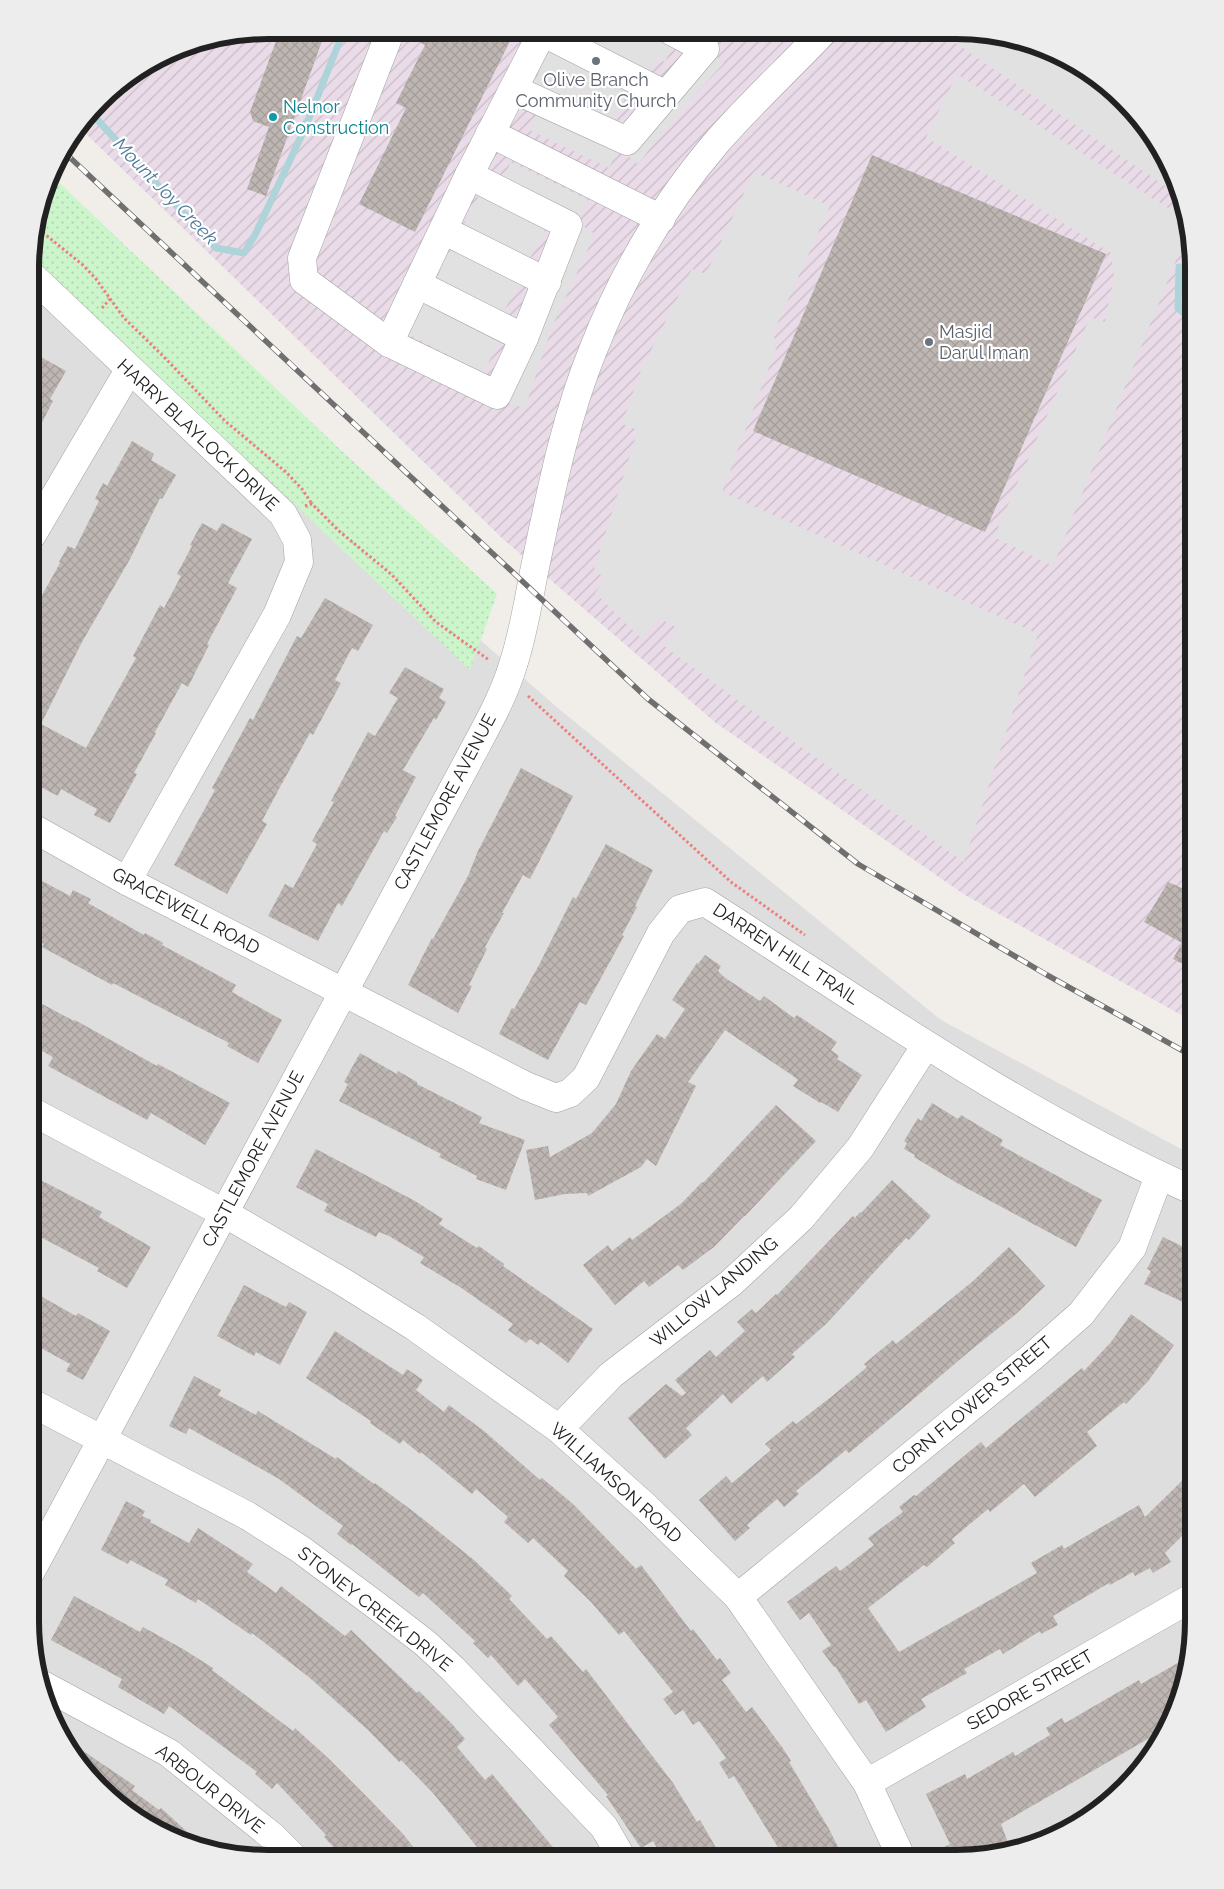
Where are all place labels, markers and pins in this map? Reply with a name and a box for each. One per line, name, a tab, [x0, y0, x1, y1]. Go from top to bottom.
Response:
marker: Olive Branch Community Church	[590, 55, 602, 67]
place label: Olive Branch Community Church	[515, 69, 677, 111]
place label: Nelnor Construction	[283, 96, 389, 138]
marker: Nelnor Construction	[267, 111, 279, 123]
place label: Masjid Darul Iman	[939, 321, 1029, 363]
marker: Masjid Darul Iman	[923, 336, 935, 348]

